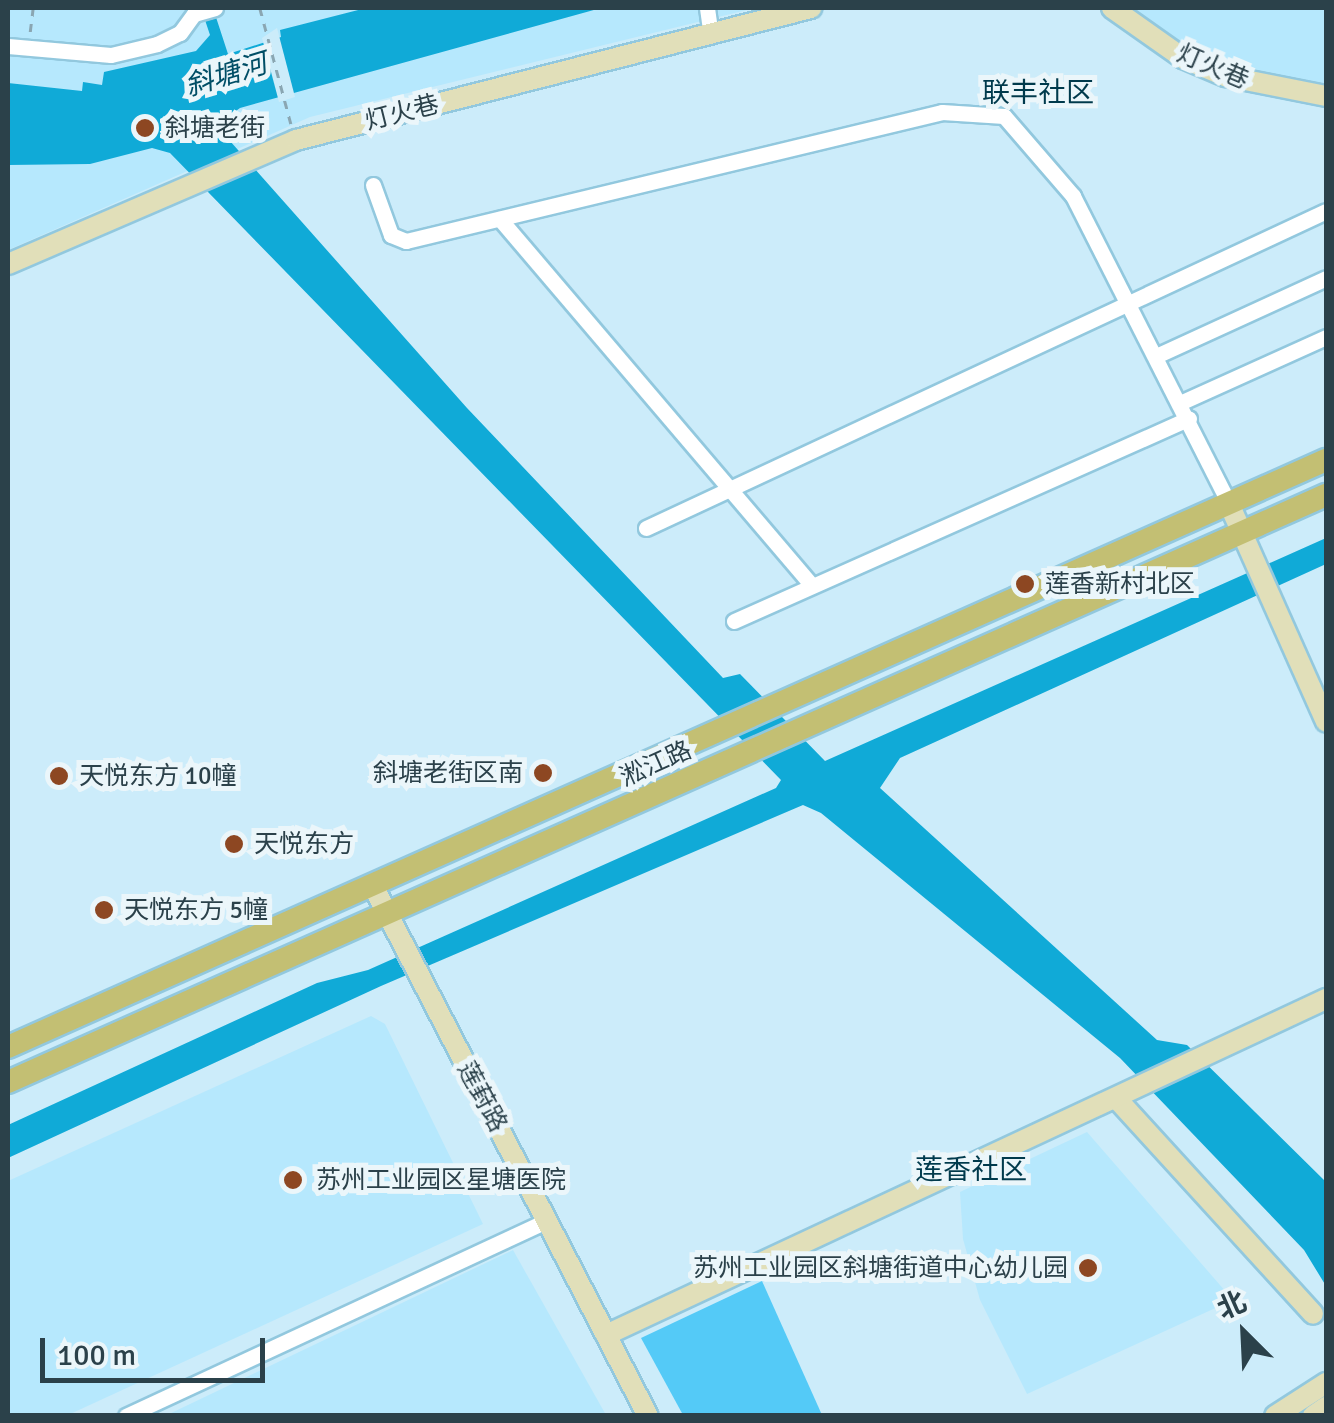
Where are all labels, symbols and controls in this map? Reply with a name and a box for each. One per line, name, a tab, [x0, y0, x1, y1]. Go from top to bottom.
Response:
street label: 灯火巷	[1173, 39, 1253, 95]
water label: 斜塘河	[181, 47, 271, 103]
district label: 联丰社区	[982, 76, 1094, 110]
street label: 灯火巷	[362, 89, 442, 137]
place label: 斜塘老街	[165, 113, 265, 143]
marker: 斜塘老街	[134, 117, 156, 139]
place label: 莲香新村北区	[1045, 569, 1195, 599]
marker: 莲香新村北区	[1014, 573, 1036, 595]
street label: 淞江路	[616, 735, 696, 793]
place label: 斜塘老街区南	[373, 758, 523, 788]
place label: 天悦东方 10幢	[79, 761, 236, 791]
marker: 斜塘老街区南	[532, 762, 554, 784]
marker: 天悦东方 10幢	[48, 765, 70, 787]
place label: 天悦东方	[254, 829, 354, 859]
marker: 天悦东方	[223, 833, 245, 855]
place label: 天悦东方 5幢	[124, 895, 268, 925]
marker: 天悦东方 5幢	[93, 899, 115, 921]
street label: 莲葑路	[451, 1057, 513, 1137]
district label: 莲香社区	[915, 1153, 1027, 1187]
place label: 苏州工业园区星塘医院	[316, 1165, 566, 1195]
marker: 苏州工业园区星塘医院	[280, 1167, 306, 1193]
place label: 苏州工业园区斜塘街道中心幼儿园	[693, 1253, 1068, 1283]
marker: 苏州工业园区斜塘街道中心幼儿园	[1077, 1257, 1099, 1279]
north arrow	[1194, 1283, 1294, 1383]
text: 北	[1212, 1284, 1252, 1327]
scale bar	[45, 1318, 270, 1380]
text: 100 m	[57, 1337, 136, 1374]

